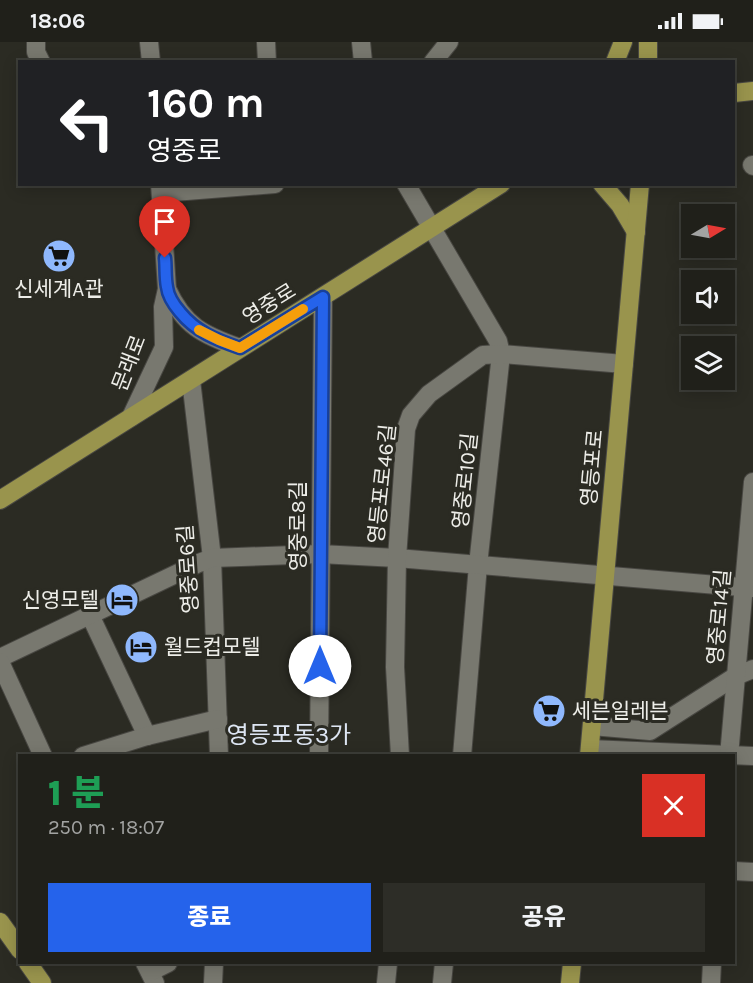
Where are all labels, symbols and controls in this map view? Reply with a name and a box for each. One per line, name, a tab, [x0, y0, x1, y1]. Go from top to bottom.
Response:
text: 18:06	[30, 8, 85, 34]
text: 160 m	[147, 78, 265, 128]
icon: left	[48, 84, 126, 162]
text: 영중로	[147, 135, 222, 167]
pin	[139, 196, 190, 258]
north arrow	[681, 204, 735, 258]
map controls	[681, 204, 735, 390]
icon: arrive	[148, 205, 181, 238]
supermarket icon: 신세계A관	[41, 238, 77, 274]
button: sound	[681, 270, 735, 324]
place label: 신세계A관	[14, 277, 104, 301]
street label: 영중로	[238, 278, 300, 330]
street label: 문래로	[107, 332, 151, 394]
button: layers	[681, 336, 735, 390]
street label: 영등포로46길	[364, 423, 400, 545]
street label: 영등포로	[577, 428, 607, 508]
street label: 영중로10길	[448, 432, 482, 530]
street label: 영중로8길	[286, 481, 310, 571]
street label: 영중로6길	[173, 524, 203, 614]
street label: 영중로14길	[703, 568, 735, 666]
hotel icon: 신영모텔	[104, 582, 140, 618]
place label: 신영모텔	[22, 588, 99, 612]
hotel icon: 월드컵모텔	[123, 629, 159, 665]
position arrow	[288, 634, 352, 698]
place label: 월드컵모텔	[164, 635, 261, 659]
supermarket icon: 세븐일레븐	[531, 693, 567, 729]
place label: 세븐일레븐	[572, 699, 669, 723]
district label: 영등포동3가	[227, 721, 351, 749]
text: 1 분	[48, 772, 105, 814]
button: close	[642, 774, 705, 837]
text: 250 m · 18:07	[48, 816, 164, 839]
button: 종료	[48, 883, 371, 952]
button: 공유	[383, 883, 705, 952]

